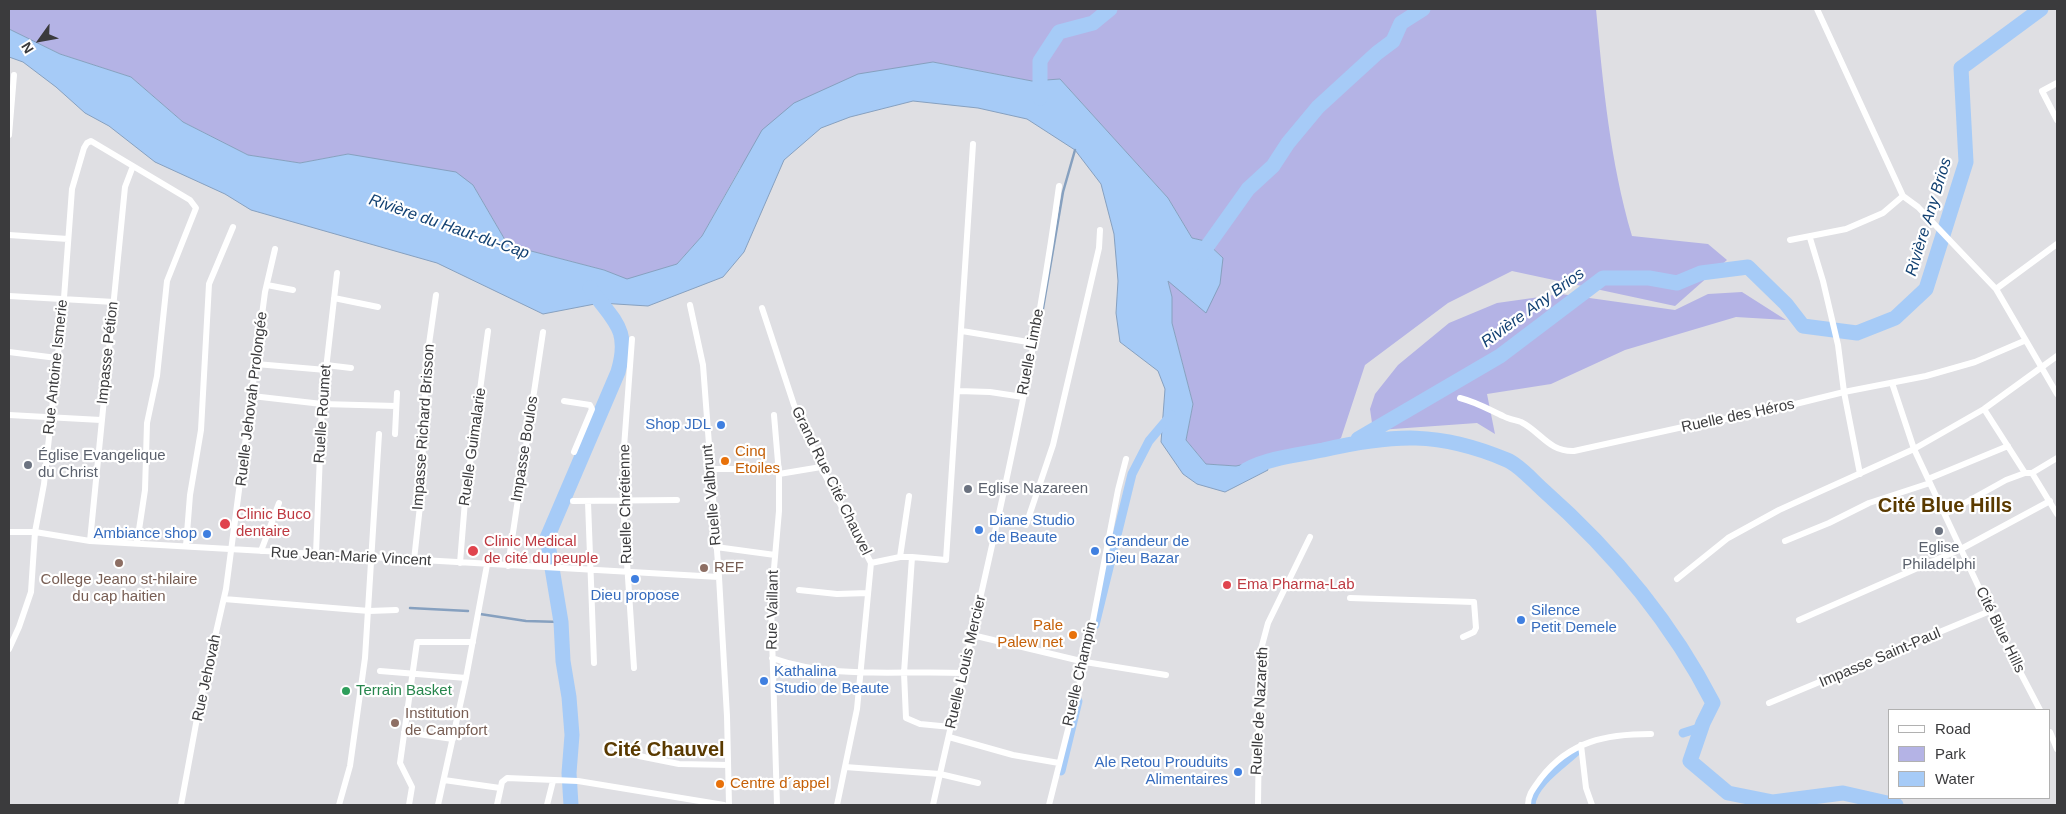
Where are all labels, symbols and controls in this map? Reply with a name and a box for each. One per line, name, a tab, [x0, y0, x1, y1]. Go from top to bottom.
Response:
north arrow	[15, 15, 65, 65]
text: N	[18, 39, 37, 56]
water label: Rivière Any Brios	[1902, 156, 1956, 278]
water label: Rivière du Haut-du-Cap	[366, 191, 532, 263]
water label: Rivière Any Brios	[1478, 264, 1588, 352]
street label: Rue Antoine Ismerie	[40, 298, 72, 436]
street label: Impasse Pétion	[94, 301, 122, 405]
street label: Ruelle Limbe	[1014, 307, 1048, 397]
street label: Ruelle Jehovah Prolongée	[232, 311, 272, 487]
street label: Impasse Richard Brisson	[409, 343, 439, 511]
street label: Ruelle Roumet	[311, 364, 335, 464]
street label: Ruelle Guimalarie	[456, 387, 490, 507]
street label: Impasse Boulos	[508, 395, 542, 503]
street label: Ruelle des Héros	[1680, 395, 1796, 437]
street label: Grand Rue Cité Chauvel	[787, 404, 875, 558]
place label: Shop JDL	[645, 416, 711, 434]
marker: Shop JDL	[715, 419, 727, 431]
place label: Cinq Etoiles	[735, 443, 780, 478]
street label: Ruelle Chrétienne	[616, 444, 636, 564]
street label: Ruelle Valbrunt	[699, 444, 725, 546]
place label: Église Evangelique du Christ	[38, 447, 166, 482]
marker: Cinq Etoiles	[719, 455, 731, 467]
marker: Église Evangelique du Christ	[22, 459, 34, 471]
place label: Eglise Nazareen	[978, 480, 1088, 498]
marker: Eglise Nazareen	[962, 483, 974, 495]
district label: Cité Blue Hills	[1878, 494, 2012, 518]
place label: Clinic Buco dentaire	[236, 506, 311, 541]
place label: Diane Studio de Beaute	[989, 512, 1075, 547]
marker: Clinic Buco dentaire	[218, 517, 232, 531]
marker: Diane Studio de Beaute	[973, 524, 985, 536]
place label: Ambiance shop	[94, 525, 197, 543]
marker: Eglise Philadelphi	[1933, 525, 1945, 537]
marker: Ambiance shop	[201, 528, 213, 540]
place label: Clinic Medical de cité du peuple	[484, 533, 598, 568]
place label: Grandeur de Dieu Bazar	[1105, 533, 1189, 568]
place label: Eglise Philadelphi	[1902, 539, 1976, 574]
street label: Rue Jean-Marie Vincent	[270, 544, 432, 570]
marker: Clinic Medical de cité du peuple	[466, 544, 480, 558]
marker: Grandeur de Dieu Bazar	[1089, 545, 1101, 557]
marker: College Jeano st-hilaire du cap haitien	[113, 557, 125, 569]
place label: REF	[714, 559, 744, 577]
marker: REF	[698, 562, 710, 574]
street label: Rue Vaillant	[763, 570, 783, 650]
place label: College Jeano st-hilaire du cap haitien	[41, 571, 197, 606]
marker: Dieu propose	[629, 573, 641, 585]
place label: Ema Pharma-Lab	[1237, 576, 1355, 594]
marker: Ema Pharma-Lab	[1221, 579, 1233, 591]
street label: Cité Blue Hills	[1971, 584, 2029, 676]
place label: Dieu propose	[590, 587, 680, 605]
street label: Ruelle Louis Mercier	[942, 593, 990, 731]
place label: Silence Petit Demele	[1531, 602, 1617, 637]
marker: Silence Petit Demele	[1515, 614, 1527, 626]
place label: Pale Palew net	[997, 617, 1063, 652]
street label: Ruelle Champin	[1059, 620, 1101, 728]
street label: Impasse Saint-Paul	[1817, 624, 1943, 692]
marker: Pale Palew net	[1067, 629, 1079, 641]
street label: Rue Jehovah	[189, 633, 225, 723]
street label: Ruelle de Nazareth	[1248, 646, 1272, 776]
place label: Kathalina Studio de Beaute	[774, 663, 889, 698]
marker: Kathalina Studio de Beaute	[758, 675, 770, 687]
place label: Terrain Basket	[356, 682, 452, 700]
marker: Terrain Basket	[340, 685, 352, 697]
place label: Institution de Campfort	[405, 705, 488, 740]
legend	[1888, 709, 2051, 799]
marker: Institution de Campfort	[389, 717, 401, 729]
text: Road	[1935, 720, 1971, 737]
district label: Cité Chauvel	[603, 738, 725, 762]
text: Park	[1935, 745, 1966, 762]
place label: Ale Retou Prouduits Alimentaires	[1095, 754, 1228, 789]
marker: Ale Retou Prouduits Alimentaires	[1232, 766, 1244, 778]
text: Water	[1935, 770, 1974, 787]
place label: Centre d´appel	[730, 775, 829, 793]
marker: Centre d´appel	[714, 778, 726, 790]

